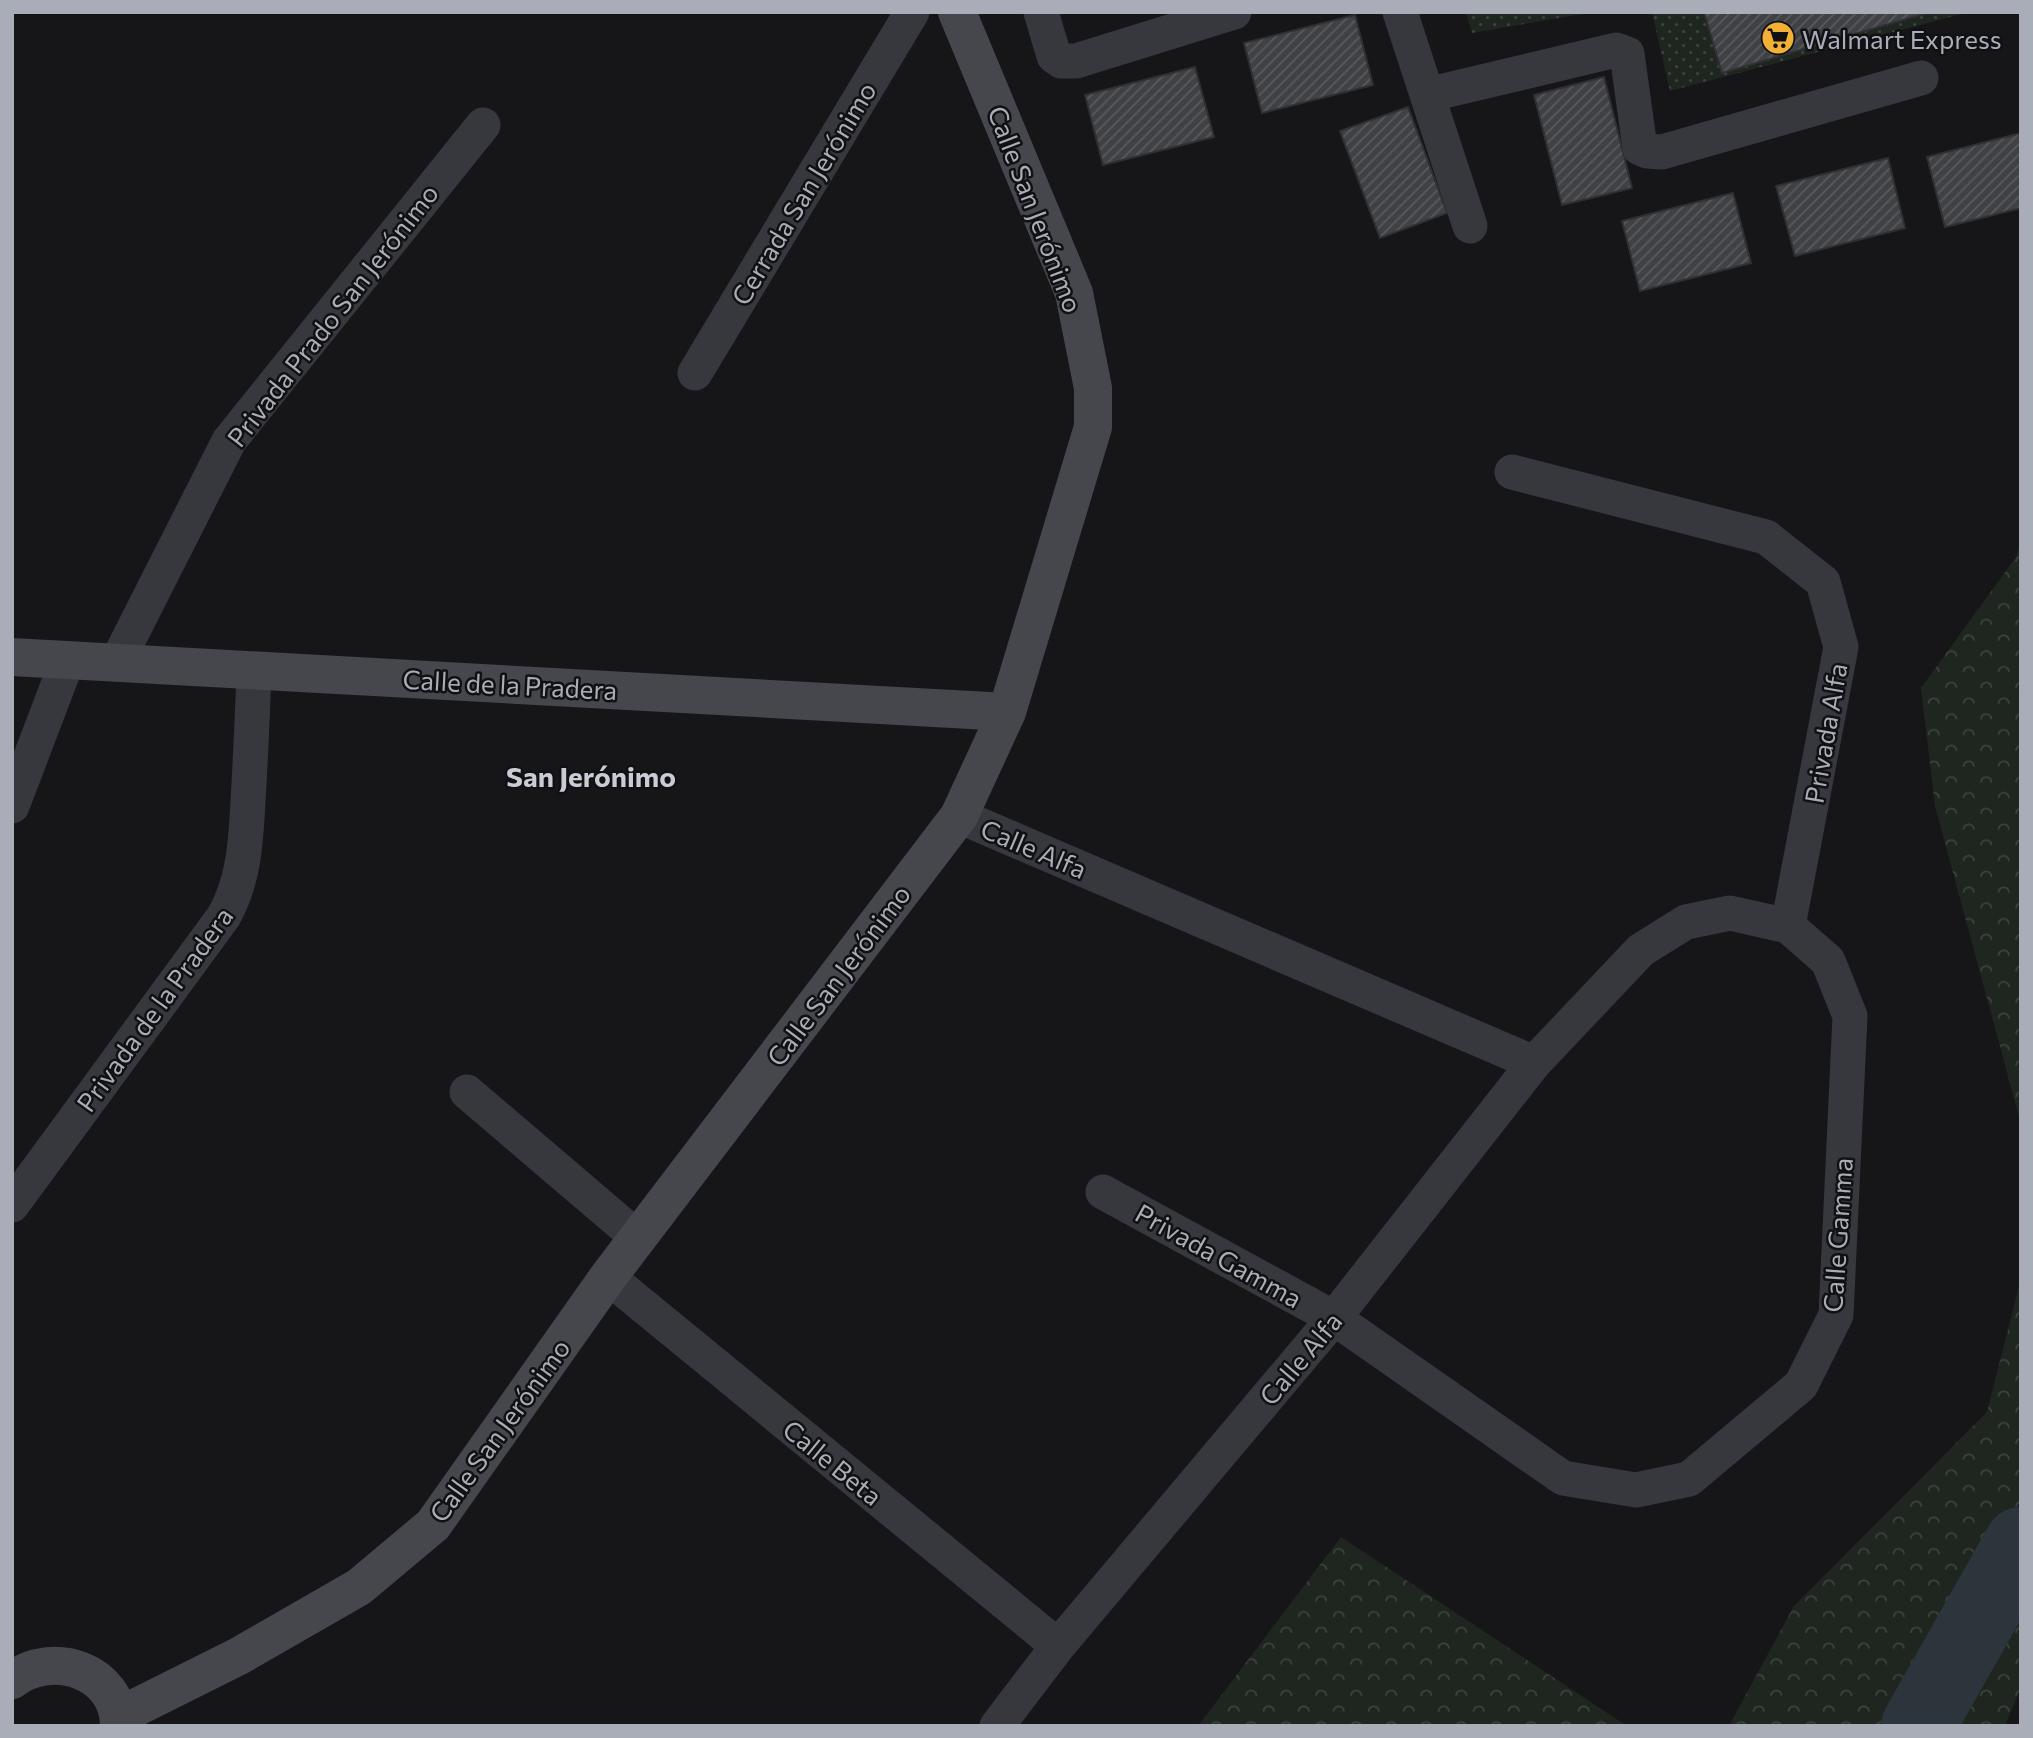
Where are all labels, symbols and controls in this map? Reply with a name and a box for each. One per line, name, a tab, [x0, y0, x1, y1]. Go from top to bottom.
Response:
supermarket icon: Walmart Express	[1759, 19, 1797, 57]
place label: Walmart Express	[1802, 23, 2002, 54]
street label: Cerrada San Jerónimo	[724, 76, 882, 310]
street label: Calle San Jerónimo	[982, 101, 1090, 317]
street label: Privada Prado San Jerónimo	[220, 178, 444, 452]
street label: Privada Alfa	[1797, 660, 1853, 806]
street label: Calle de la Pradera	[402, 663, 618, 705]
district label: San Jerónimo	[506, 759, 676, 793]
street label: Calle Alfa	[977, 812, 1091, 884]
street label: Calle San Jerónimo	[760, 878, 916, 1072]
street label: Privada de la Pradera	[69, 901, 239, 1117]
street label: Calle Gamma	[1816, 1157, 1858, 1313]
street label: Privada Gamma	[1130, 1197, 1308, 1313]
street label: Calle Alfa	[1252, 1305, 1348, 1411]
street label: Calle San Jerónimo	[422, 1332, 576, 1528]
street label: Calle Beta	[777, 1413, 889, 1511]

